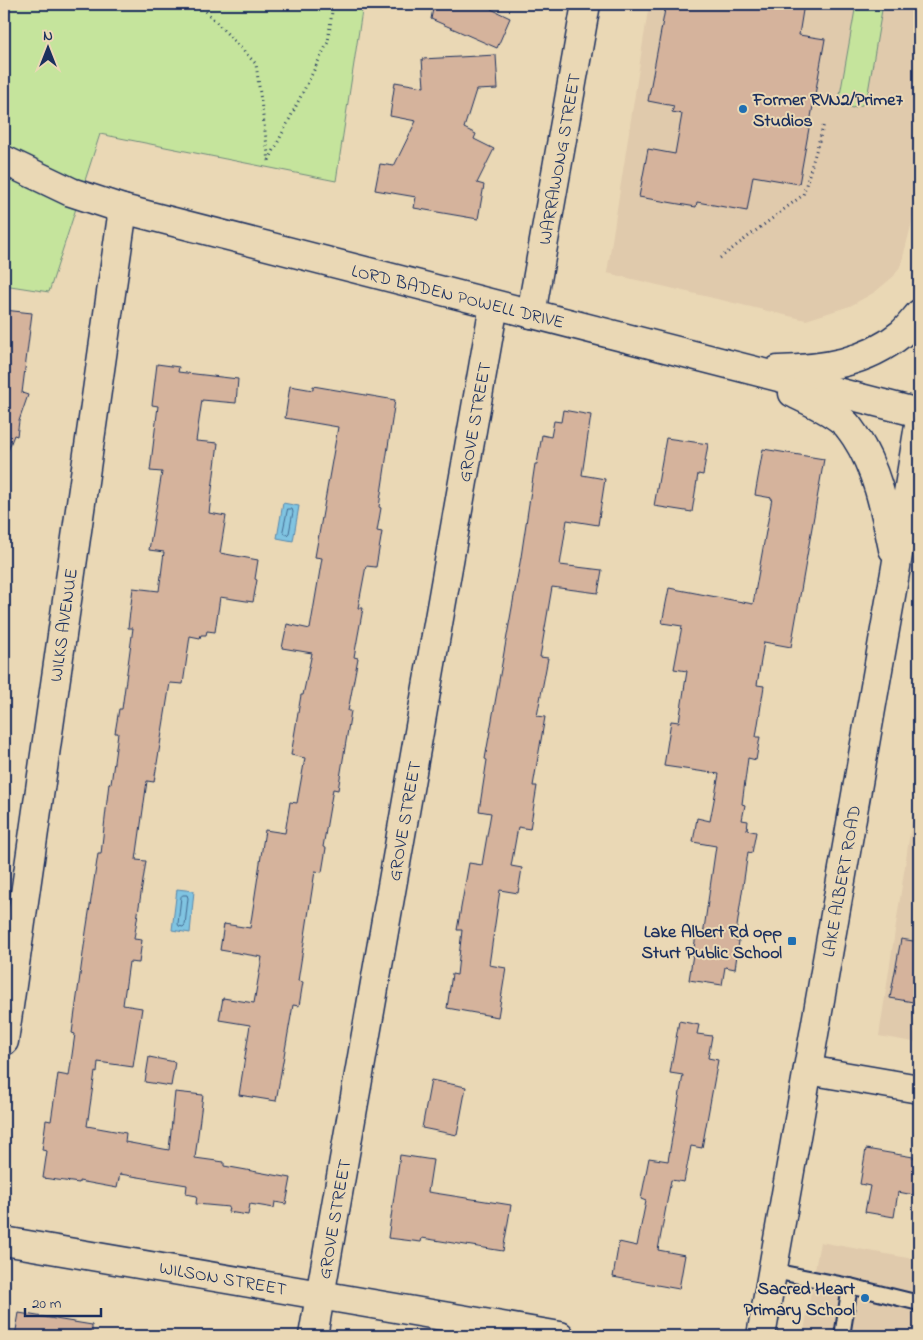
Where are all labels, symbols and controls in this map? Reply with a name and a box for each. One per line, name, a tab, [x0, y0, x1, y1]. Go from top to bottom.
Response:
north arrow	[22, 22, 72, 72]
text: N	[43, 26, 53, 47]
street label: WARRAWONG STREET	[533, 72, 589, 247]
place label: Former RVN2/Prime7 Studios	[752, 88, 903, 135]
marker: Former RVN2/Prime7 Studios	[737, 103, 749, 115]
street label: LORD BADEN POWELL DRIVE	[348, 259, 567, 337]
street label: GROVE STREET	[453, 360, 499, 484]
street label: WILKS AVENUE	[44, 567, 86, 684]
street label: GROVE STREET	[383, 759, 429, 883]
street label: LAKE ALBERT ROAD	[817, 803, 869, 959]
place label: Lake Albert Rd opp Sturt Public School	[641, 920, 782, 967]
marker: Lake Albert Rd opp Sturt Public School	[786, 935, 798, 947]
street label: GROVE STREET	[313, 1157, 359, 1281]
street label: WILSON STREET	[157, 1256, 288, 1304]
place label: Sacred Heart Primary School	[744, 1277, 856, 1325]
scale bar	[25, 1285, 101, 1317]
marker: Sacred Heart Primary School	[859, 1292, 871, 1304]
text: 20 m	[32, 1293, 62, 1315]

